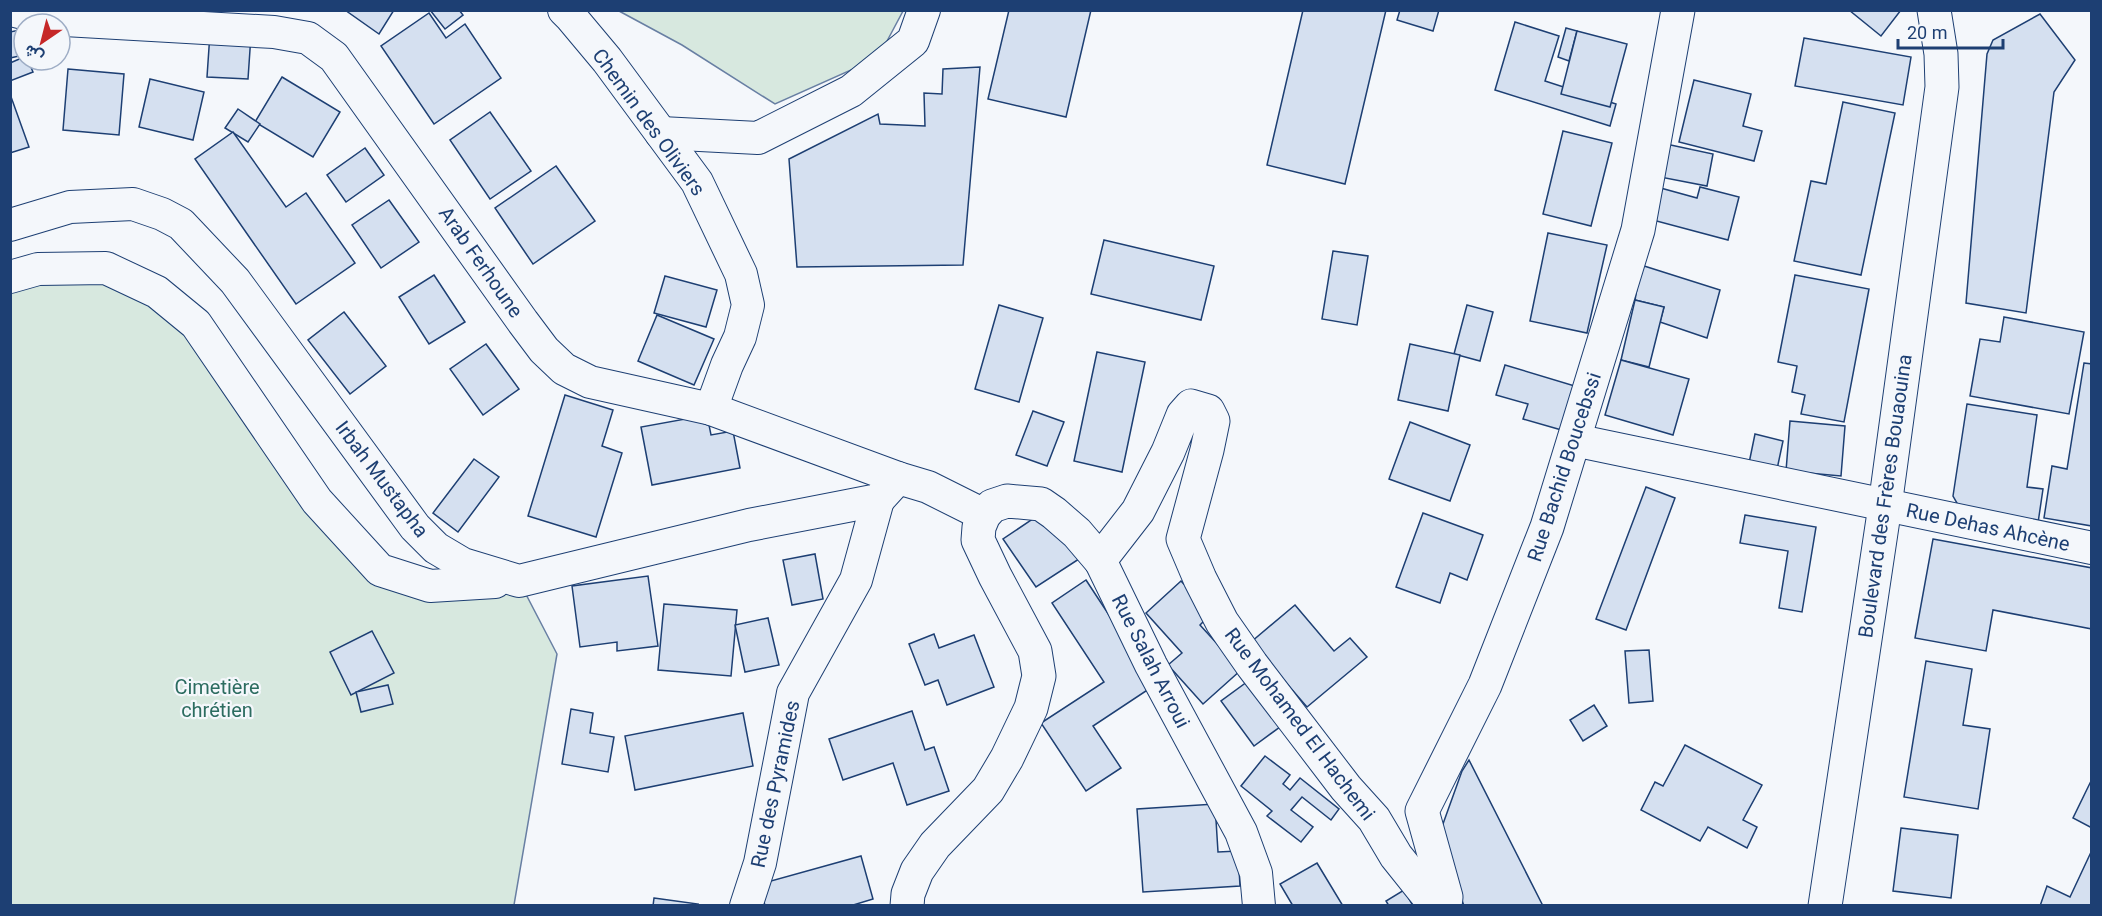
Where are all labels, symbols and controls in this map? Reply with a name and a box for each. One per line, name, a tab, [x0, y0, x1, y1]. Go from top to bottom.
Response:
north arrow	[12, 12, 72, 72]
scale bar	[1898, 12, 2003, 50]
text: 20 m	[1907, 22, 1947, 43]
text: ش	[20, 41, 47, 67]
street label: Chemin des Oliviers	[588, 44, 710, 200]
street label: Arab Ferhoune	[434, 202, 528, 322]
street label: Boulevard des Frères Bouaouina	[1853, 353, 1917, 639]
street label: Rue Bachid Boucebssi	[1522, 369, 1606, 565]
street label: Irbah Mustapha	[330, 416, 434, 542]
street label: Rue Dehas Ahcène	[1904, 498, 2072, 556]
street label: Rue Salah Arroui	[1107, 590, 1195, 732]
street label: Rue Mohamed El Hachemi	[1220, 623, 1380, 825]
park label: Cimetière chrétien	[174, 675, 260, 722]
street label: Rue des Pyramides	[746, 698, 804, 870]

